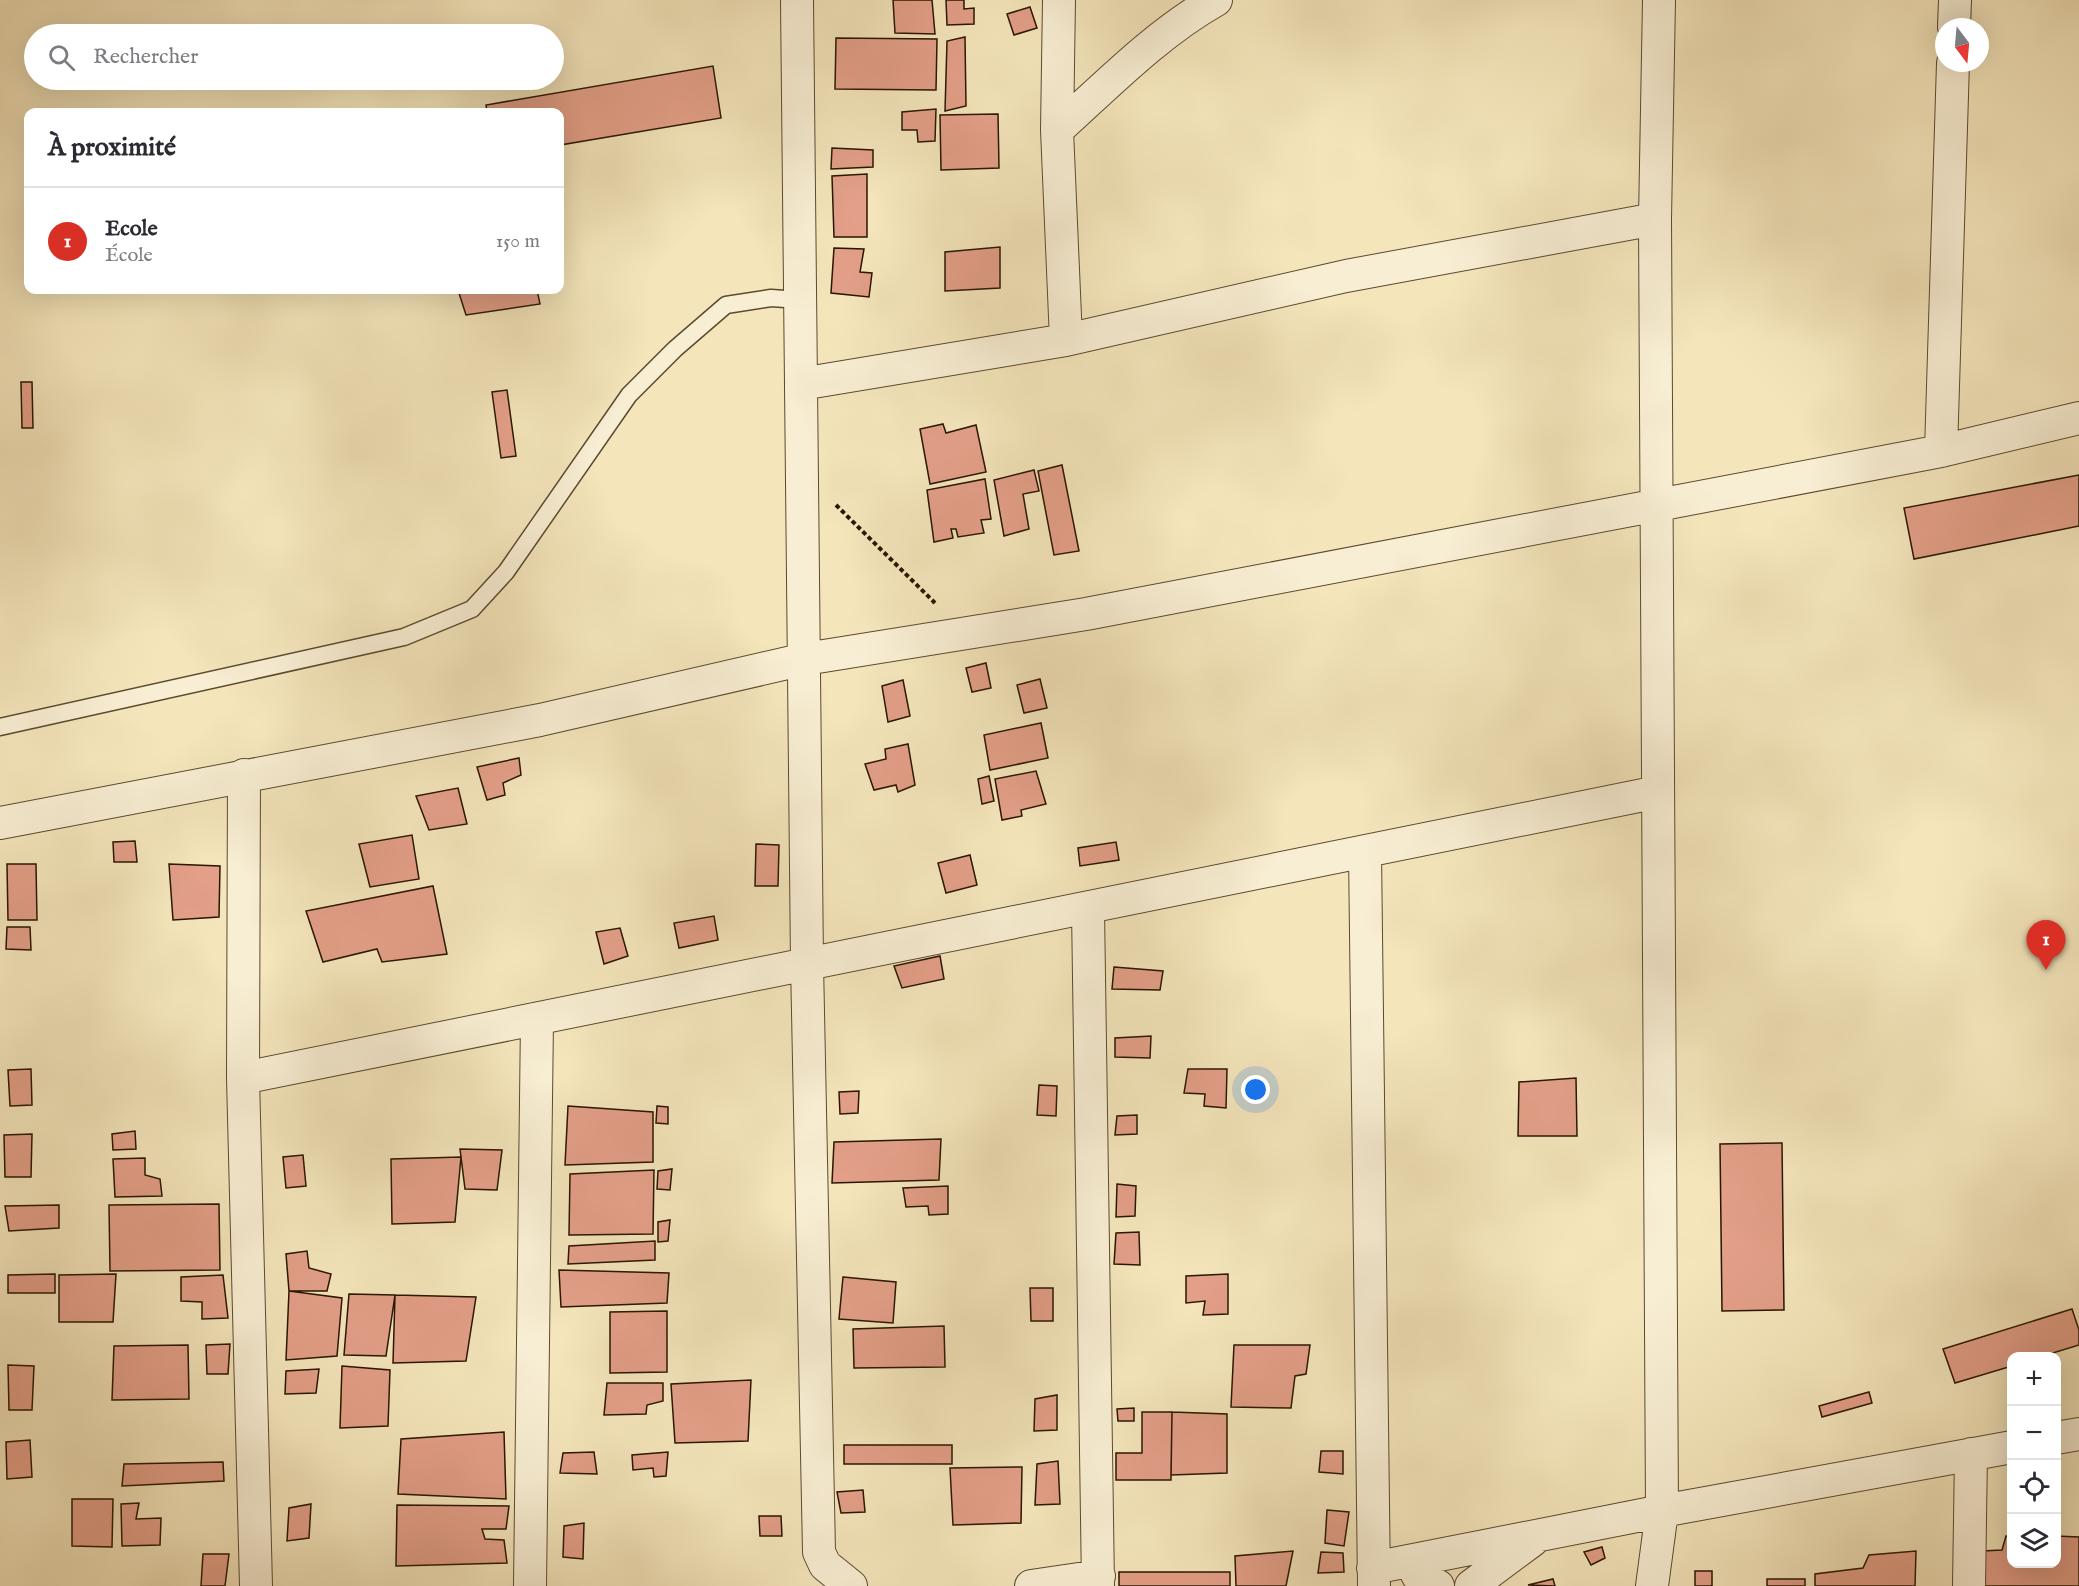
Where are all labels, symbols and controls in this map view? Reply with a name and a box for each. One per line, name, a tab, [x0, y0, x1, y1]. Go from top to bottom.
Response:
north arrow	[1935, 18, 1989, 72]
search box	[24, 24, 564, 90]
icon: search	[45, 41, 78, 74]
text: Rechercher	[93, 43, 198, 71]
text: À proximité	[48, 131, 176, 164]
text: Ecole	[105, 215, 157, 243]
text: 1	[64, 229, 71, 254]
text: 150 m	[496, 229, 540, 254]
text: École	[105, 243, 153, 268]
pin: 1	[2026, 920, 2066, 970]
your location	[1241, 1075, 1270, 1104]
map controls	[2007, 1352, 2061, 1568]
button: +	[2007, 1352, 2061, 1406]
button: −	[2007, 1406, 2061, 1460]
button: locate	[2007, 1460, 2061, 1514]
button: layers	[2007, 1514, 2061, 1568]

